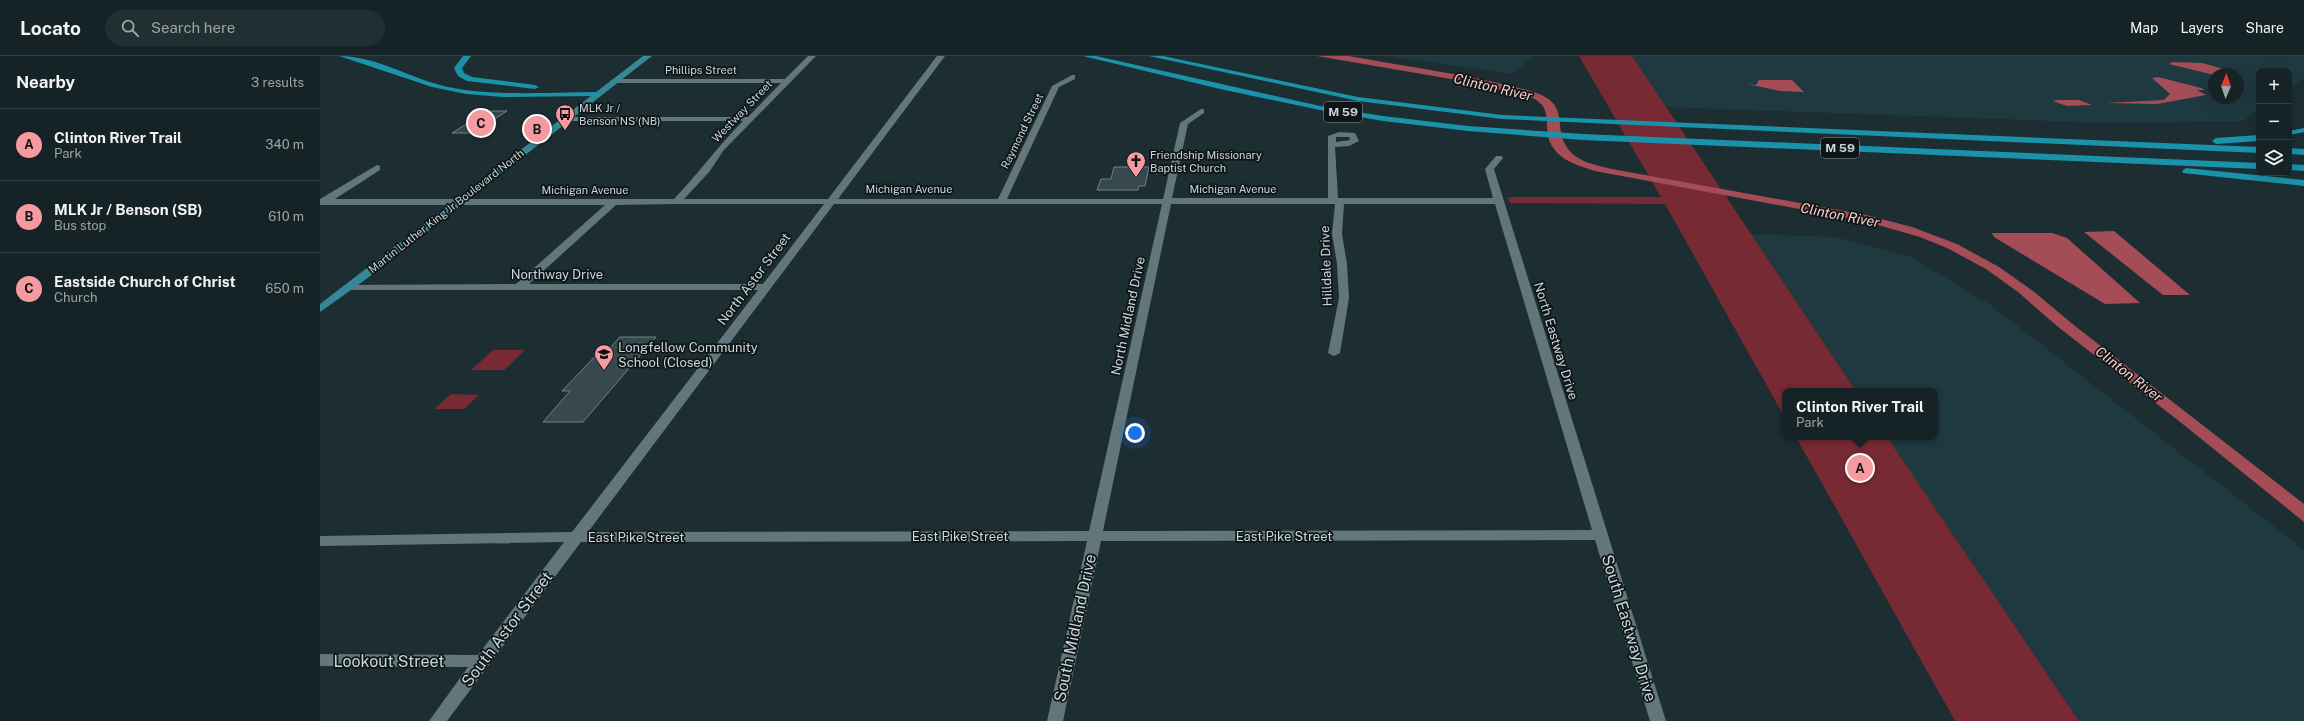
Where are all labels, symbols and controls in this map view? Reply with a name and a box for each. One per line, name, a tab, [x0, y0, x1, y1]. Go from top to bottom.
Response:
search box	[105, 10, 385, 46]
text: Locato	[20, 17, 81, 39]
icon: search	[119, 17, 141, 39]
text: Search here	[151, 19, 235, 36]
text: Map	[2130, 20, 2158, 36]
text: Layers	[2180, 20, 2224, 36]
text: Share	[2246, 20, 2284, 36]
street label: Phillips Street	[665, 64, 737, 76]
north arrow	[2208, 68, 2244, 104]
map controls	[2256, 68, 2292, 176]
button: +	[2256, 68, 2292, 104]
water label: Clinton River	[1452, 70, 1535, 104]
text: Nearby	[16, 72, 75, 92]
text: 3 results	[251, 75, 304, 90]
street label: Westway Street	[710, 78, 774, 144]
street label: Raymond Street	[999, 91, 1045, 171]
place label: MLK Jr / Benson NS (NB)	[579, 102, 660, 127]
road number: M 59	[1324, 102, 1362, 122]
bus stop icon: MLK Jr / Benson NS (NB)	[554, 103, 576, 131]
button: −	[2256, 104, 2292, 140]
pin: C	[468, 108, 494, 138]
pin: B	[524, 114, 550, 144]
text: Clinton River Trail	[54, 129, 182, 146]
text: A	[24, 137, 34, 152]
text: 340 m	[265, 137, 304, 152]
road number: M 59	[1821, 138, 1859, 158]
button: layers	[2256, 140, 2292, 176]
text: Park	[54, 146, 82, 161]
street label: Martin Luther King Jr Boulevard North	[366, 147, 526, 275]
place label: Friendship Missionary Baptist Church	[1150, 149, 1262, 174]
church icon: Friendship Missionary Baptist Church	[1125, 150, 1147, 178]
street label: Michigan Avenue	[866, 183, 952, 195]
street label: Michigan Avenue	[1190, 183, 1276, 195]
street label: Michigan Avenue	[542, 184, 628, 196]
water label: Clinton River	[1799, 199, 1882, 231]
text: MLK Jr / Benson (SB)	[54, 201, 203, 218]
text: B	[25, 209, 33, 224]
text: 610 m	[268, 209, 304, 224]
text: Bus stop	[54, 218, 106, 233]
street label: Hilldale Drive	[1317, 225, 1335, 307]
street label: North Astor Street	[714, 230, 794, 328]
street label: North Midland Drive	[1108, 255, 1148, 377]
street label: Northway Drive	[511, 267, 603, 282]
text: Eastside Church of Christ	[54, 273, 236, 290]
street label: North Eastway Drive	[1531, 280, 1581, 402]
text: C	[24, 281, 34, 296]
text: 650 m	[265, 281, 304, 296]
text: Church	[54, 290, 98, 305]
place label: Longfellow Community School (Closed)	[618, 340, 758, 370]
school or university icon: Longfellow Community School (Closed)	[593, 343, 615, 371]
water label: Clinton River	[2092, 343, 2166, 405]
popup	[1782, 388, 1938, 440]
text: Clinton River Trail	[1796, 398, 1924, 415]
text: Park	[1796, 415, 1824, 430]
your location	[1125, 423, 1145, 443]
pin: A	[1847, 453, 1873, 483]
street label: East Pike Street	[912, 529, 1008, 544]
street label: East Pike Street	[1236, 529, 1332, 544]
street label: East Pike Street	[588, 530, 684, 545]
street label: South Midland Drive	[1050, 552, 1100, 704]
street label: South Eastway Drive	[1598, 552, 1660, 704]
street label: South Astor Street	[457, 568, 557, 690]
street label: Lookout Street	[334, 652, 444, 671]

